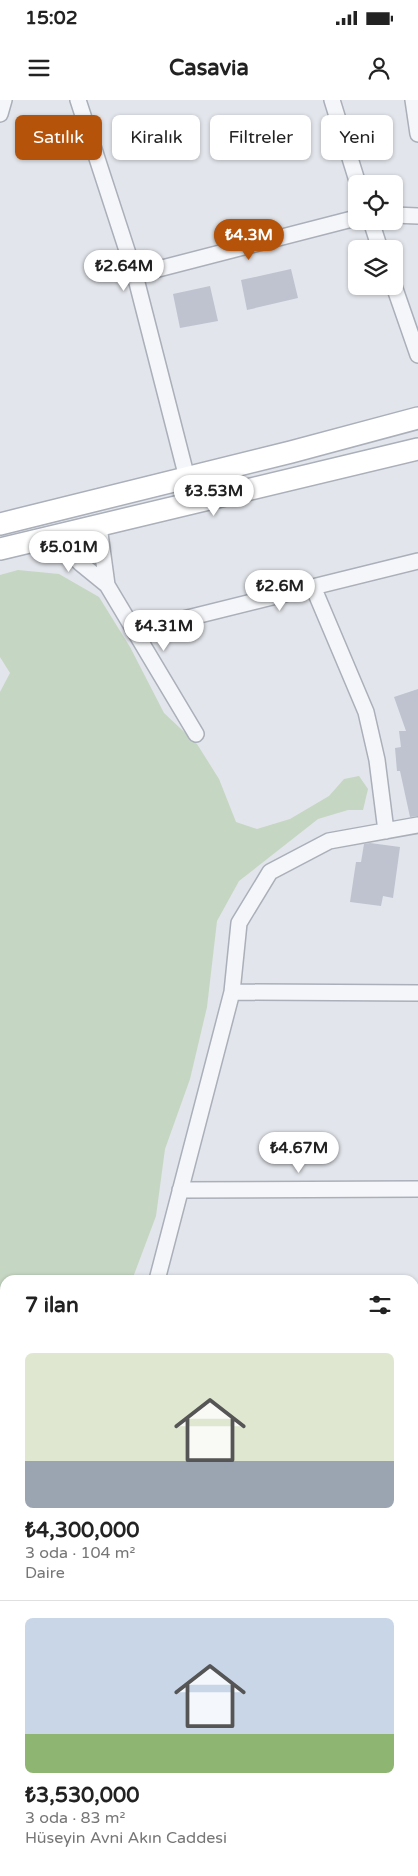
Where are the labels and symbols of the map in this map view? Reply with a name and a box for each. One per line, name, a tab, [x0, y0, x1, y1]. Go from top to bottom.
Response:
pin: ₺4.3M	[214, 219, 284, 261]
pin: ₺2.64M	[83, 250, 165, 292]
pin: ₺3.53M	[173, 474, 255, 517]
pin: ₺5.01M	[28, 530, 110, 573]
pin: ₺2.6M	[245, 570, 315, 612]
pin: ₺4.31M	[123, 610, 205, 652]
pin: ₺4.67M	[258, 1132, 340, 1174]

